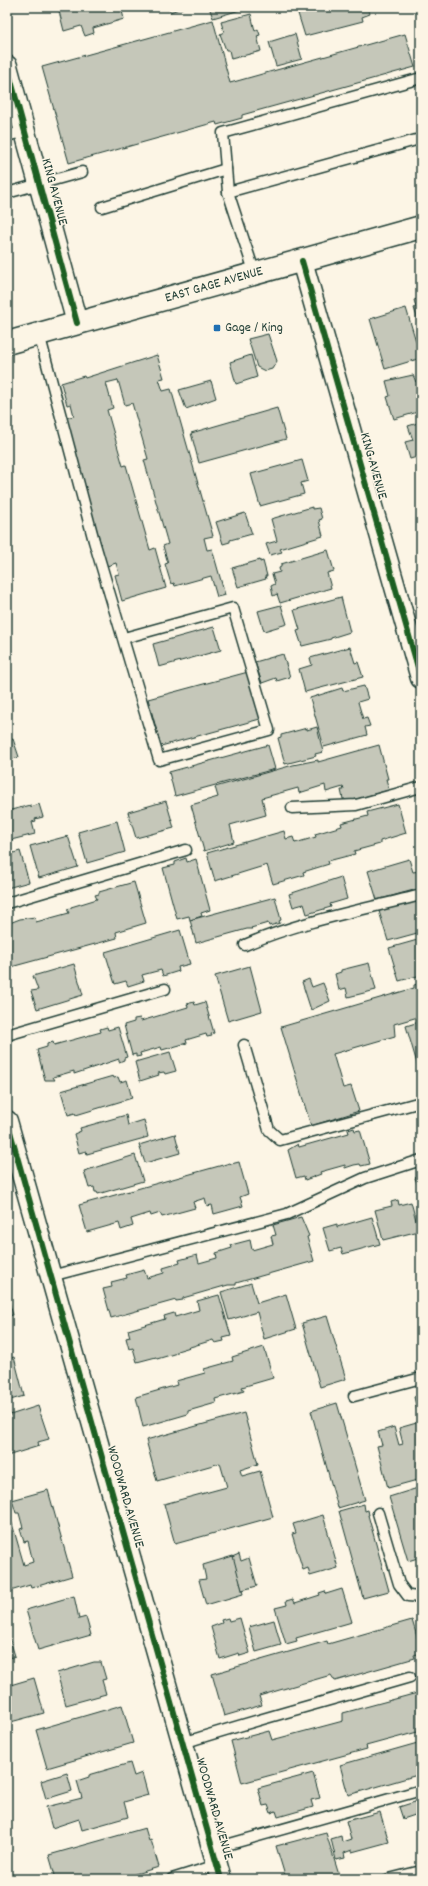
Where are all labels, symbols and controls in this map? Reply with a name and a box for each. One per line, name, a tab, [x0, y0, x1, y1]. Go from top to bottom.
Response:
street label: KING AVENUE	[35, 156, 73, 228]
street label: EAST GAGE AVENUE	[163, 261, 266, 309]
place label: Gage / King	[225, 318, 283, 338]
marker: Gage / King	[212, 323, 222, 333]
street label: KING AVENUE	[354, 430, 392, 502]
street label: WOODWARD AVENUE	[101, 1444, 149, 1551]
street label: WOODWARD AVENUE	[190, 1756, 238, 1863]

